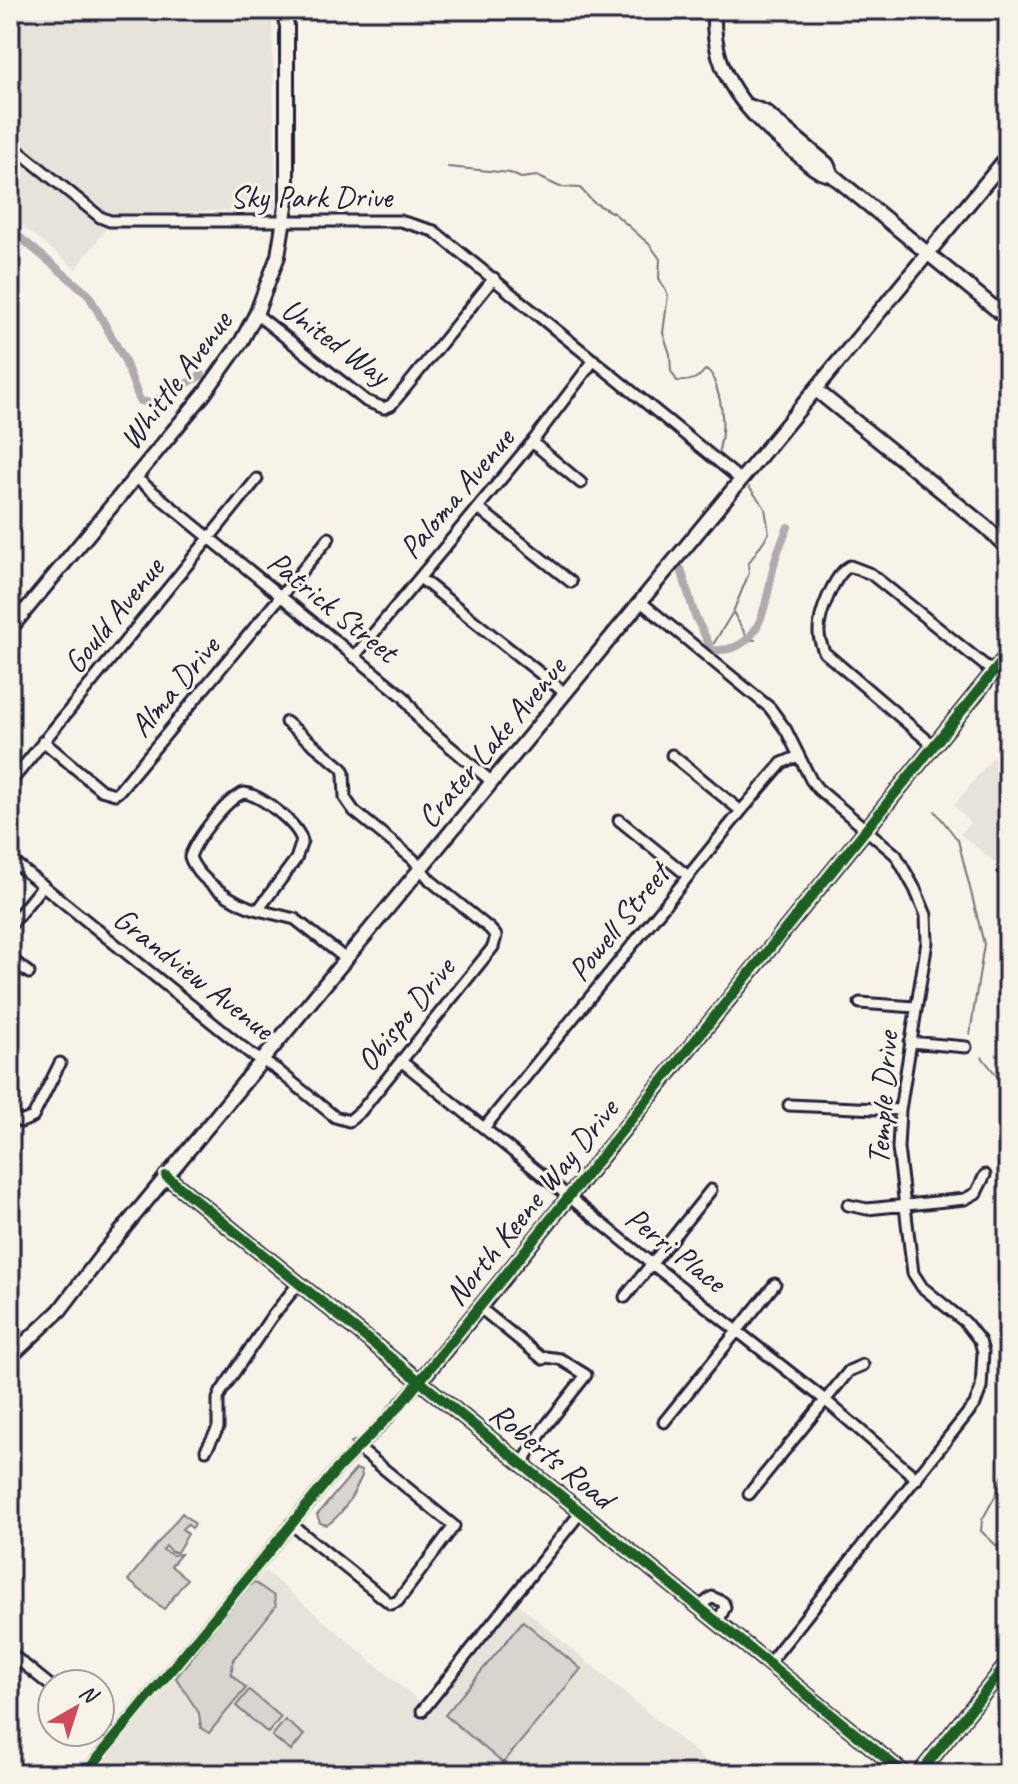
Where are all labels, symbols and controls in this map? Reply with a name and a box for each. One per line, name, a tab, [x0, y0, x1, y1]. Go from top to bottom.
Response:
street label: Sky Park Drive	[230, 176, 395, 217]
street label: United Way	[273, 288, 400, 396]
street label: Whittle Avenue	[110, 301, 242, 458]
street label: Paloma Avenue	[390, 417, 525, 567]
street label: Patrick Street	[259, 541, 409, 674]
street label: Gould Avenue	[54, 547, 174, 682]
street label: Alma Drive	[120, 625, 230, 745]
street label: Crater Lake Avenue	[408, 646, 577, 836]
street label: Powell Street	[558, 852, 681, 990]
street label: Grandview Avenue	[105, 898, 284, 1051]
street label: Obispo Drive	[347, 947, 465, 1080]
street label: Temple Drive	[857, 1028, 908, 1166]
street label: North Keene Way Drive	[435, 1088, 629, 1314]
street label: Perri Place	[617, 1197, 736, 1303]
street label: Roberts Road	[481, 1393, 626, 1521]
north arrow	[36, 1668, 116, 1748]
text: N	[74, 1678, 105, 1711]

